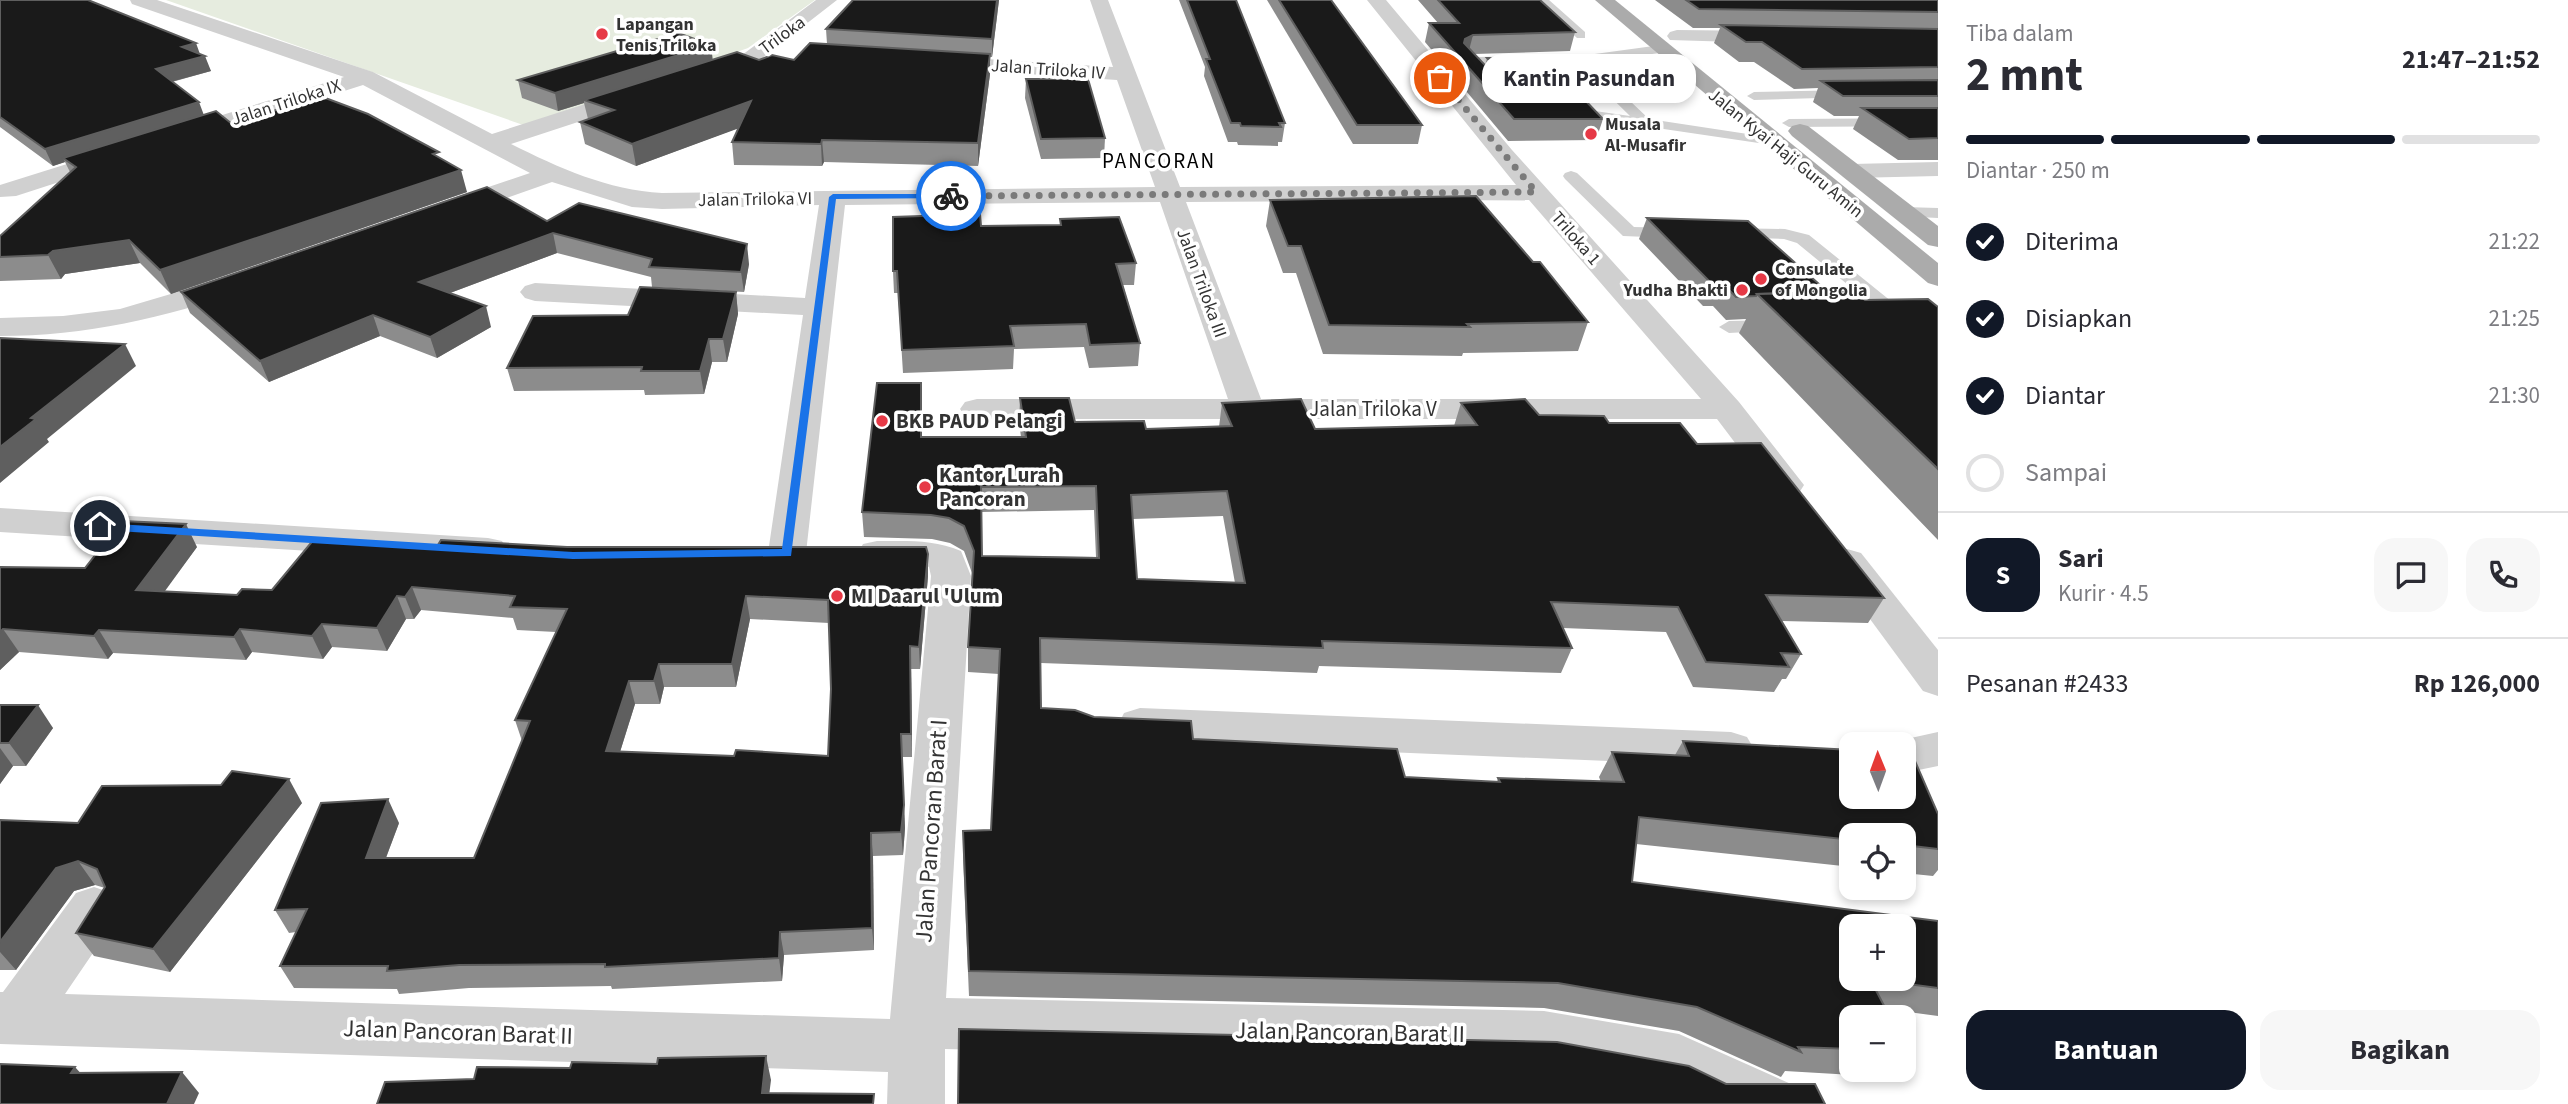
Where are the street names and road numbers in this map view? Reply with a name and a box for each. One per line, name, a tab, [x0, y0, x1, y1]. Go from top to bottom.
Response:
street label: Triloka	[754, 10, 811, 61]
street label: Jalan Triloka IV	[990, 53, 1106, 86]
street label: Jalan Triloka IX	[228, 73, 344, 132]
street label: Jalan Kyai Haji Guru Amin	[1703, 83, 1868, 224]
street label: Jalan Triloka VI	[698, 186, 812, 213]
street label: Triloka 1	[1545, 206, 1606, 271]
street label: Jalan Triloka III	[1170, 225, 1233, 341]
street label: Jalan Triloka V	[1309, 394, 1437, 424]
street label: Jalan Pancoran Barat I	[906, 718, 957, 944]
street label: Jalan Pancoran Barat II	[342, 1011, 574, 1054]
street label: Jalan Pancoran Barat II	[1235, 1013, 1465, 1052]

